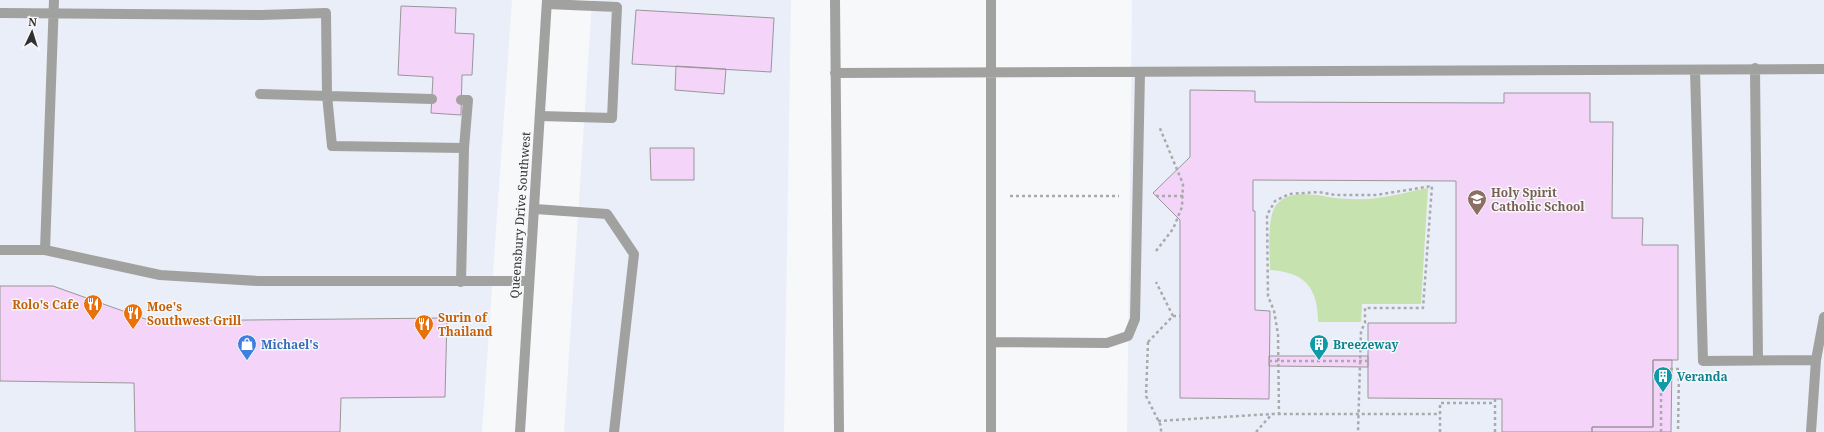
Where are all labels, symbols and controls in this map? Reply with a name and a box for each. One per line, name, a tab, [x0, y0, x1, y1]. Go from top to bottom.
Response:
north arrow	[12, 12, 52, 52]
text: N	[28, 14, 38, 29]
street label: Queensbury Drive Southwest	[506, 131, 534, 299]
place label: Holy Spirit Catholic School	[1491, 184, 1585, 215]
school or university icon: Holy Spirit Catholic School	[1466, 188, 1488, 216]
restaurant icon: Rolo's Cafe	[82, 293, 104, 321]
place label: Rolo's Cafe	[12, 296, 79, 313]
place label: Moe's Southwest Grill	[147, 298, 242, 329]
restaurant icon: Moe's Southwest Grill	[122, 302, 144, 330]
place label: Surin of Thailand	[438, 309, 493, 340]
restaurant icon: Surin of Thailand	[413, 313, 435, 341]
shop icon: Michael's	[236, 333, 258, 361]
building icon: Breezeway	[1308, 333, 1330, 361]
place label: Michael's	[261, 336, 319, 353]
place label: Breezeway	[1333, 336, 1399, 353]
building icon: Veranda	[1652, 365, 1674, 393]
place label: Veranda	[1677, 368, 1728, 385]

